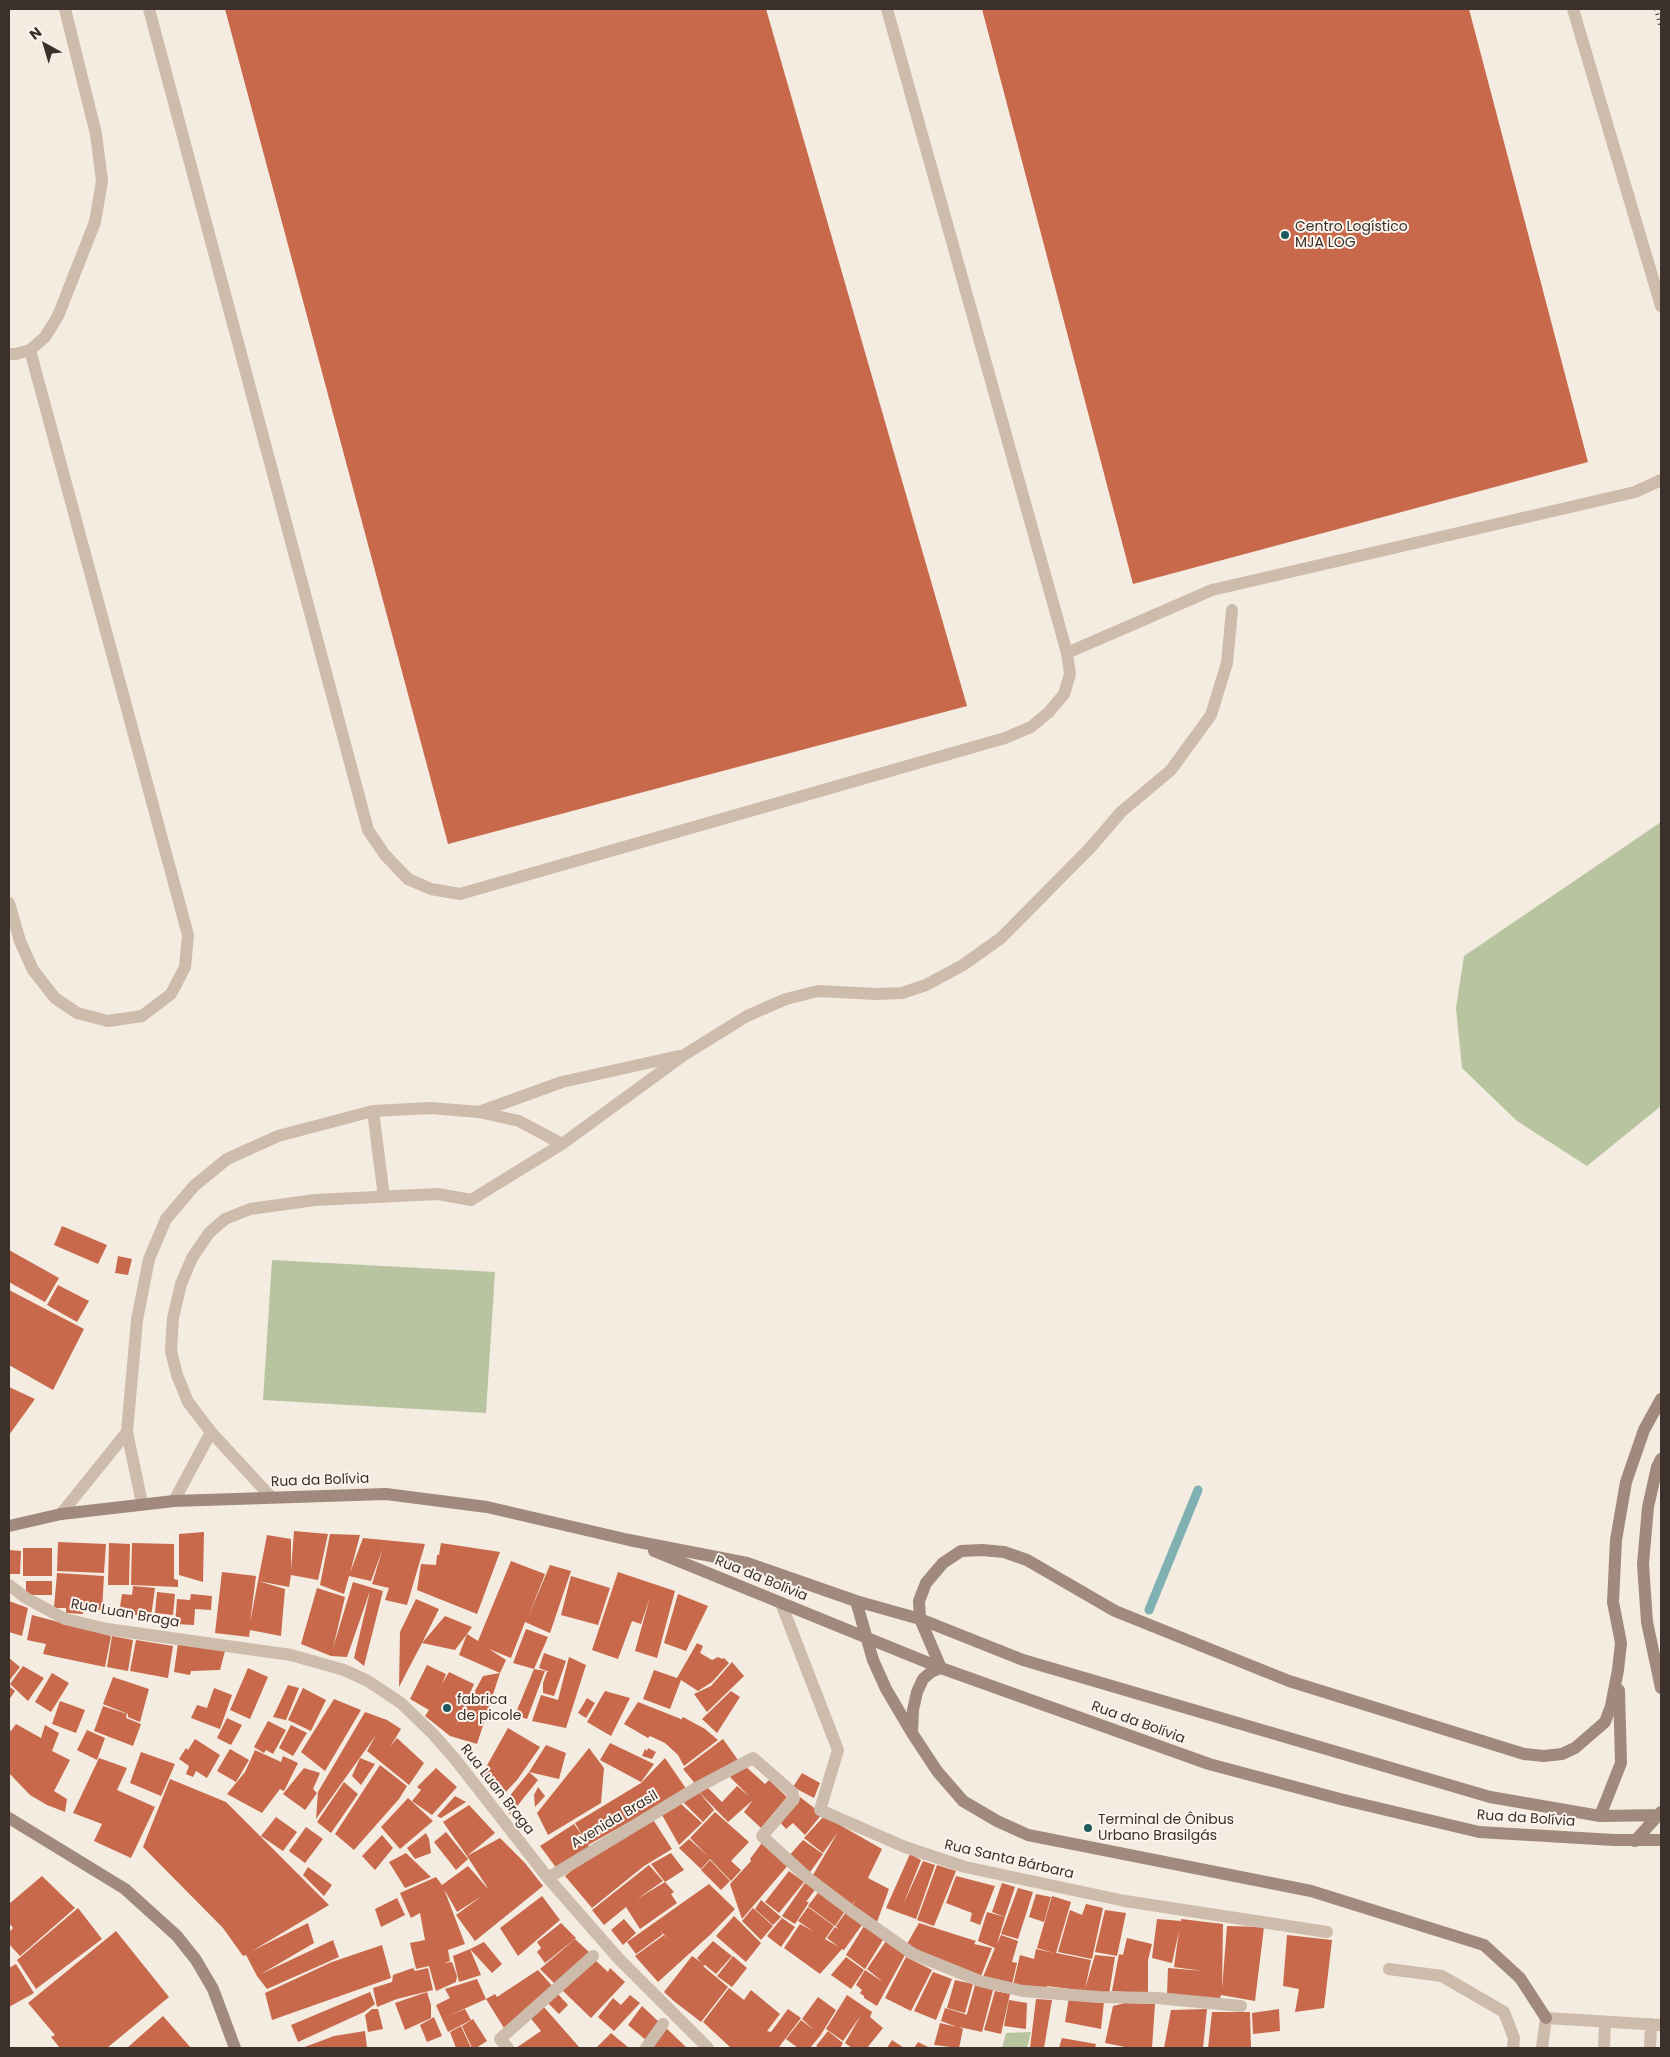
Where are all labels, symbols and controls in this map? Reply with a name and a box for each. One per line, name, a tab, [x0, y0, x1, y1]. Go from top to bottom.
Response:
north arrow	[20, 20, 70, 70]
text: N	[25, 22, 46, 44]
place label: Centro Logístico MJA LOG	[1295, 219, 1408, 252]
marker: Centro Logístico MJA LOG	[1279, 229, 1291, 241]
street label: Rua da Bolívia	[270, 1471, 370, 1491]
street label: Rua da Bolívia	[712, 1553, 810, 1605]
street label: Rua Luan Braga	[69, 1596, 181, 1632]
place label: fabrica de picole	[457, 1692, 521, 1724]
street label: Rua da Bolívia	[1089, 1698, 1187, 1748]
marker: fabrica de picole	[441, 1702, 453, 1714]
street label: Rua Luan Braga	[457, 1741, 537, 1839]
street label: Avenida Brasil	[568, 1787, 662, 1853]
street label: Rua da Bolívia	[1476, 1807, 1576, 1831]
place label: Terminal de Ônibus Urbano Brasilgás	[1098, 1812, 1234, 1844]
marker: Terminal de Ônibus Urbano Brasilgás	[1082, 1822, 1094, 1834]
street label: Rua Santa Bárbara	[943, 1837, 1075, 1883]

